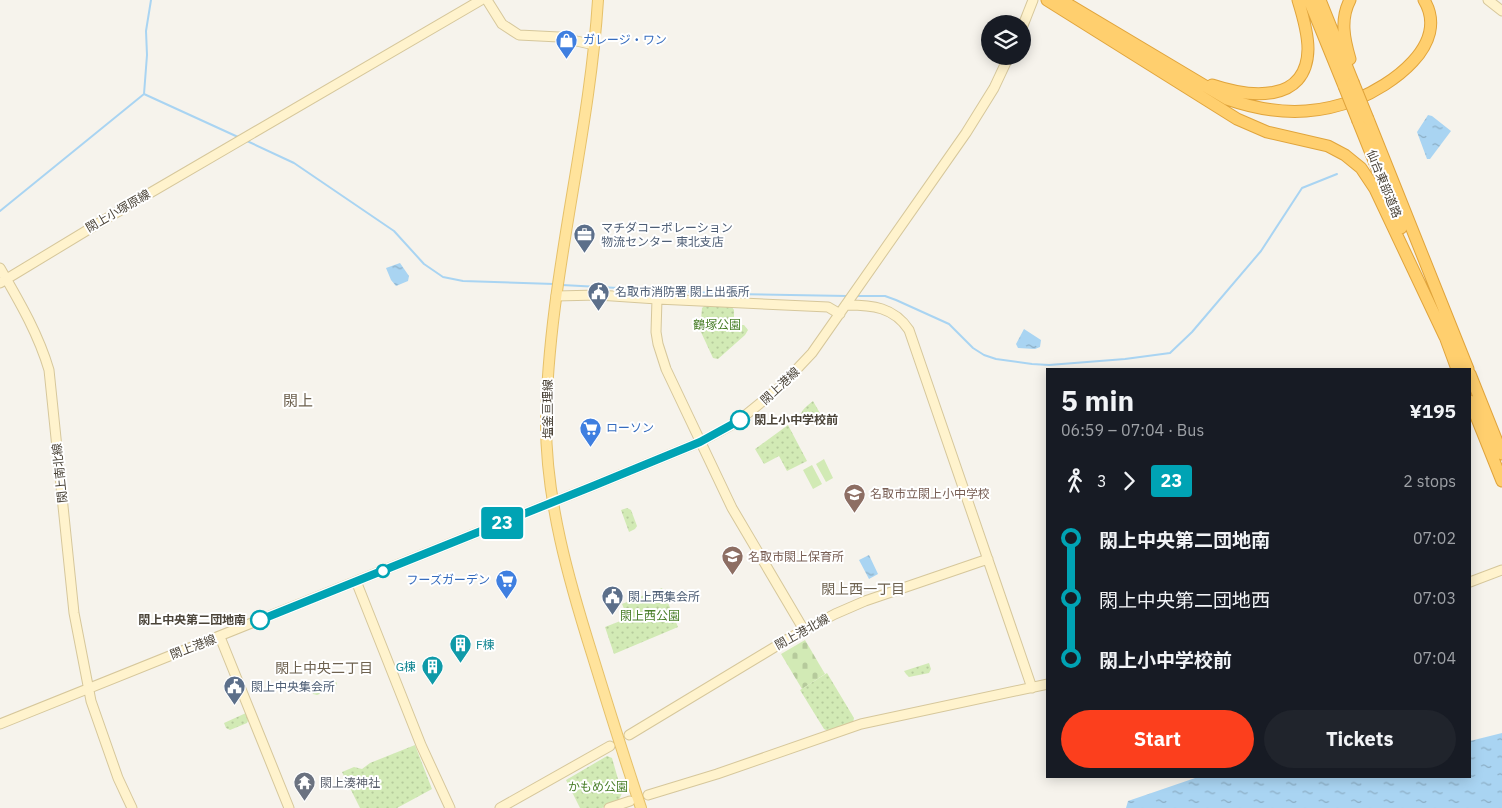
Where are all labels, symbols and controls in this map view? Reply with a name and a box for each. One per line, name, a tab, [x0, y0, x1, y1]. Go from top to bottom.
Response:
map controls	[981, 15, 1031, 65]
button: layers	[981, 15, 1031, 65]
shop icon: ガレージ・ワン	[555, 28, 579, 59]
place label: ガレージ・ワン	[583, 32, 667, 47]
street label: 仙台東部道路	[1364, 148, 1405, 220]
street label: 閖上小塚原線	[83, 186, 153, 235]
place label: マチダコーポレーション 物流センター 東北支店	[601, 220, 733, 249]
office icon: マチダコーポレーション 物流センター 東北支店	[573, 223, 597, 254]
public building icon: 名取市消防署 閖上出張所	[587, 280, 611, 311]
place label: 名取市消防署 閖上出張所	[615, 284, 750, 299]
park label: 鶴塚公園	[693, 317, 741, 332]
street label: 閖上港線	[757, 364, 802, 407]
street label: 塩釜亘理線	[540, 379, 555, 439]
text: 5 min	[1061, 382, 1134, 419]
district label: 閖上	[283, 391, 313, 410]
text: ¥195	[1409, 399, 1456, 423]
marker: 閖上小中学校前	[730, 410, 750, 430]
place label: 閖上小中学校前	[754, 412, 838, 427]
supermarket icon: ローソン	[578, 416, 602, 447]
place label: ローソン	[606, 420, 654, 435]
text: 06:59 – 07:04 · Bus	[1061, 420, 1204, 440]
street label: 閖上南北線	[49, 442, 70, 504]
icon: walk	[1061, 467, 1089, 495]
icon: forward	[1115, 467, 1143, 495]
text: 23	[1161, 469, 1182, 492]
text: 3	[1097, 471, 1107, 491]
text: 2 stops	[1403, 471, 1456, 491]
school or university icon: 名取市立閖上小中学校	[842, 482, 866, 513]
place label: 名取市立閖上小中学校	[870, 486, 990, 501]
line badge: 23	[480, 507, 524, 539]
text: 23	[491, 511, 513, 534]
text: 閖上中央第二団地南	[1099, 528, 1270, 552]
text: 07:02	[1413, 528, 1456, 548]
school or university icon: 名取市閖上保育所	[720, 545, 744, 576]
place label: 名取市閖上保育所	[748, 549, 844, 564]
unlabelled marker	[376, 564, 390, 578]
supermarket icon: フーズガーデン	[494, 568, 518, 599]
place label: フーズガーデン	[407, 572, 490, 587]
district label: 閖上西一丁目	[821, 580, 905, 598]
public building icon: 閖上西集会所	[600, 585, 624, 616]
text: 閖上中央第二団地西	[1099, 588, 1270, 612]
text: 07:03	[1413, 588, 1456, 608]
place label: 閖上西集会所	[628, 589, 700, 604]
park label: 閖上西公園	[620, 608, 680, 623]
marker: 閖上中央第二団地南	[250, 610, 270, 630]
street label: 閖上港北線	[772, 610, 832, 653]
place label: 閖上中央第二団地南	[138, 612, 246, 627]
street label: 閖上港線	[168, 631, 218, 662]
building icon: F棟	[448, 633, 472, 664]
place label: F棟	[476, 637, 495, 652]
text: 閖上小中学校前	[1099, 648, 1232, 672]
text: 07:04	[1413, 648, 1456, 668]
building icon: G棟	[420, 655, 444, 686]
district label: 閖上中央二丁目	[275, 659, 373, 677]
place label: G棟	[396, 659, 416, 674]
public building icon: 閖上中央集会所	[223, 675, 247, 706]
place label: 閖上中央集会所	[251, 679, 335, 694]
button: Start	[1061, 710, 1254, 768]
button: Tickets	[1264, 710, 1456, 768]
temple icon: 閖上湊神社	[292, 771, 316, 802]
place label: 閖上湊神社	[320, 775, 380, 790]
park label: かもめ公園	[568, 779, 628, 794]

